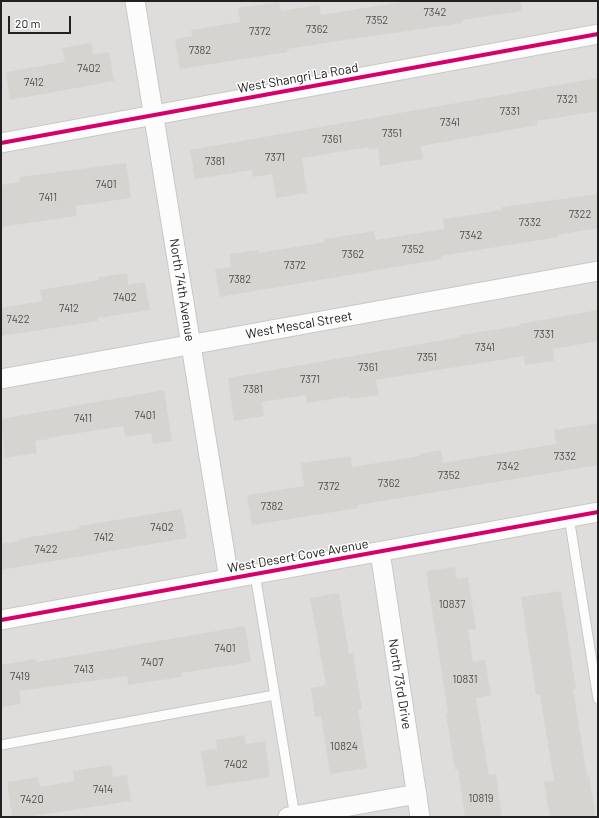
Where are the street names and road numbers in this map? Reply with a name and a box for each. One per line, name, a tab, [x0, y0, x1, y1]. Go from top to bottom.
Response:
street label: West Shangri La Road	[236, 60, 360, 96]
street label: North 74th Avenue	[166, 237, 198, 343]
street label: West Mescal Street	[244, 308, 354, 342]
street label: West Desert Cove Avenue	[226, 536, 370, 576]
street label: North 73rd Drive	[385, 638, 415, 730]

